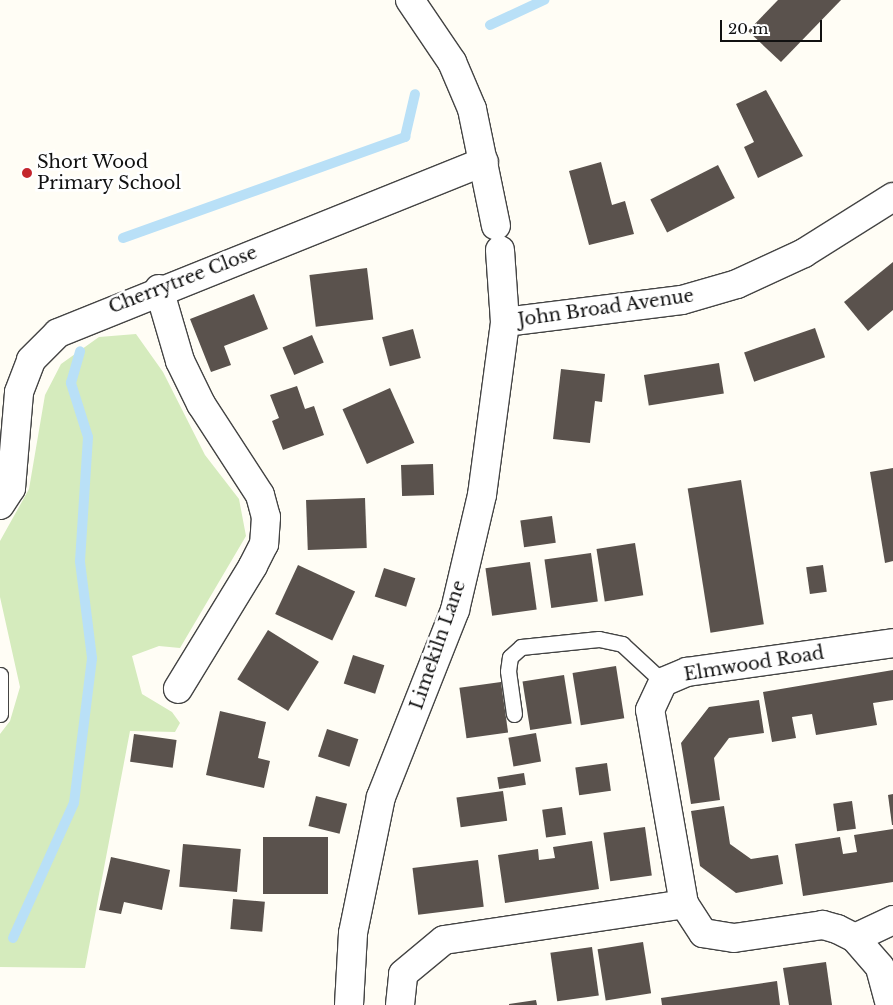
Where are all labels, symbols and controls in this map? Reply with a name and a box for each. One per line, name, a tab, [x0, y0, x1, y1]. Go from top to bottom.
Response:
scale bar	[723, 10, 826, 42]
text: 20 m	[728, 19, 768, 38]
place label: Short Wood Primary School	[37, 152, 182, 194]
marker: Short Wood Primary School	[21, 167, 33, 179]
street label: Cherrytree Close	[106, 242, 260, 318]
street label: John Broad Avenue	[516, 285, 696, 331]
street label: Limekiln Lane	[406, 578, 470, 712]
street label: Elmwood Road	[682, 642, 826, 686]

